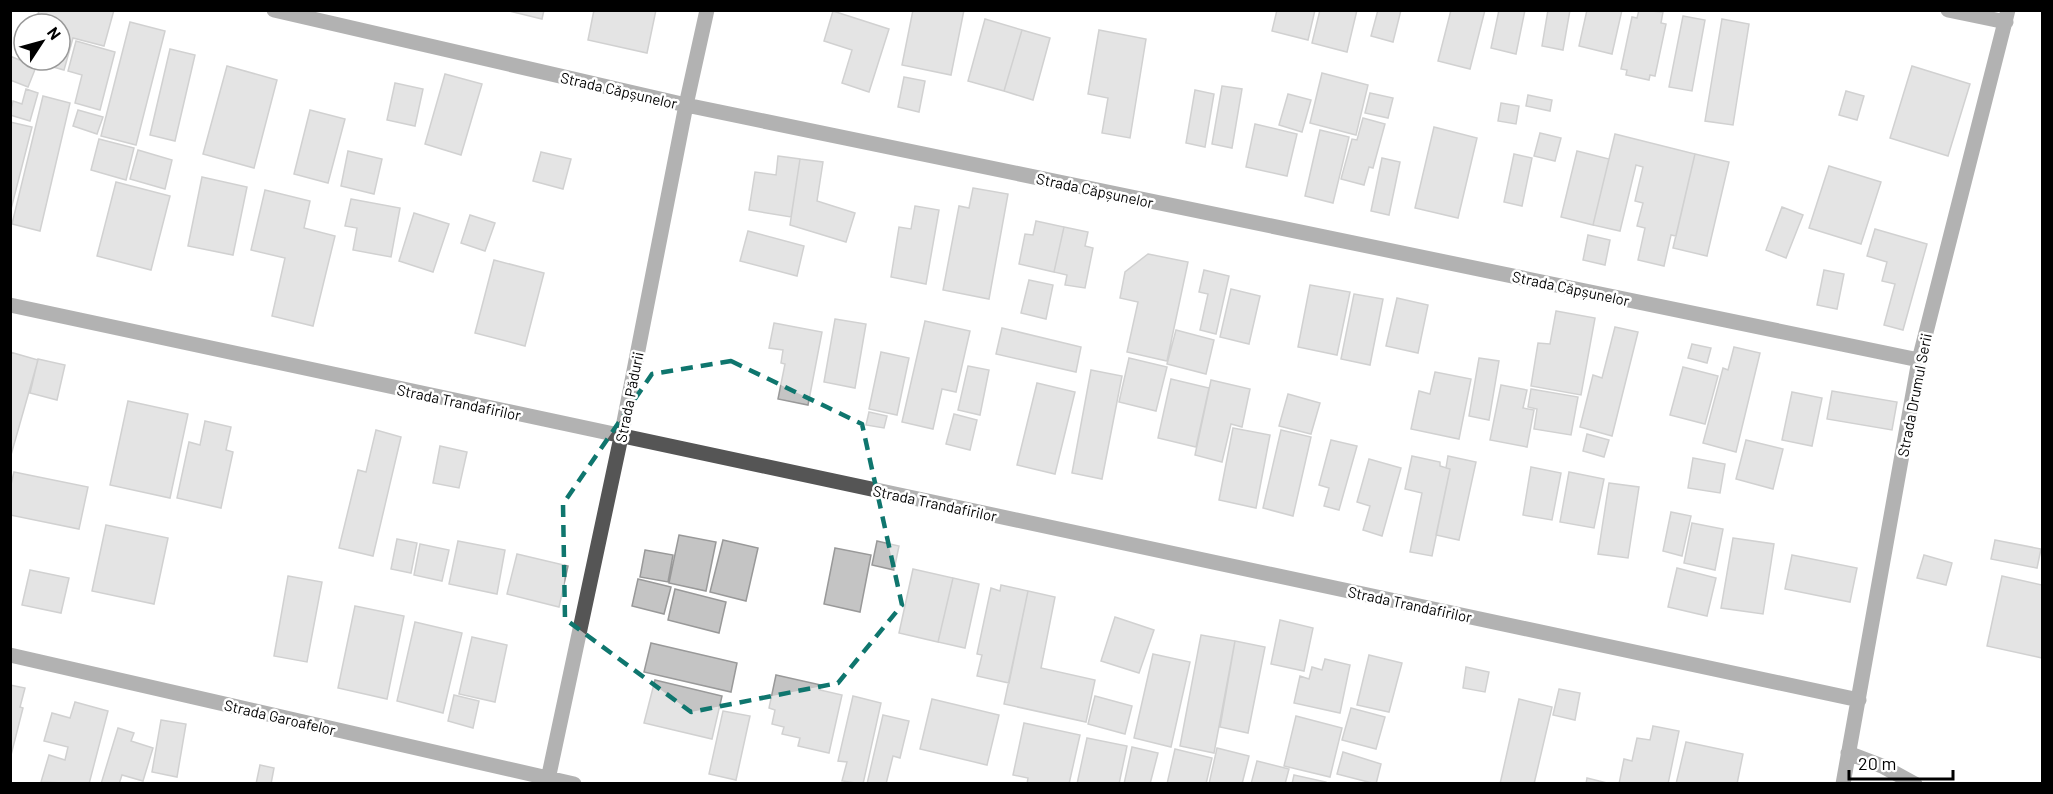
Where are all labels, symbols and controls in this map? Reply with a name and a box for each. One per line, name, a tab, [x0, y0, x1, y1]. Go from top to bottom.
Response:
north arrow	[12, 12, 72, 72]
text: N	[44, 23, 65, 43]
street label: Strada Căpșunelor	[559, 68, 680, 112]
street label: Strada Căpșunelor	[1035, 169, 1156, 211]
street label: Strada Căpșunelor	[1511, 267, 1632, 309]
street label: Strada Drumul Serii	[1893, 332, 1935, 458]
street label: Strada Pădurii	[611, 350, 647, 444]
street label: Strada Trandafirilor	[395, 380, 523, 424]
street label: Strada Trandafirilor	[871, 481, 999, 525]
street label: Strada Trandafirilor	[1346, 582, 1474, 626]
street label: Strada Garoafelor	[223, 695, 338, 739]
scale bar	[1849, 743, 1952, 781]
text: 20 m	[1858, 752, 1896, 774]

